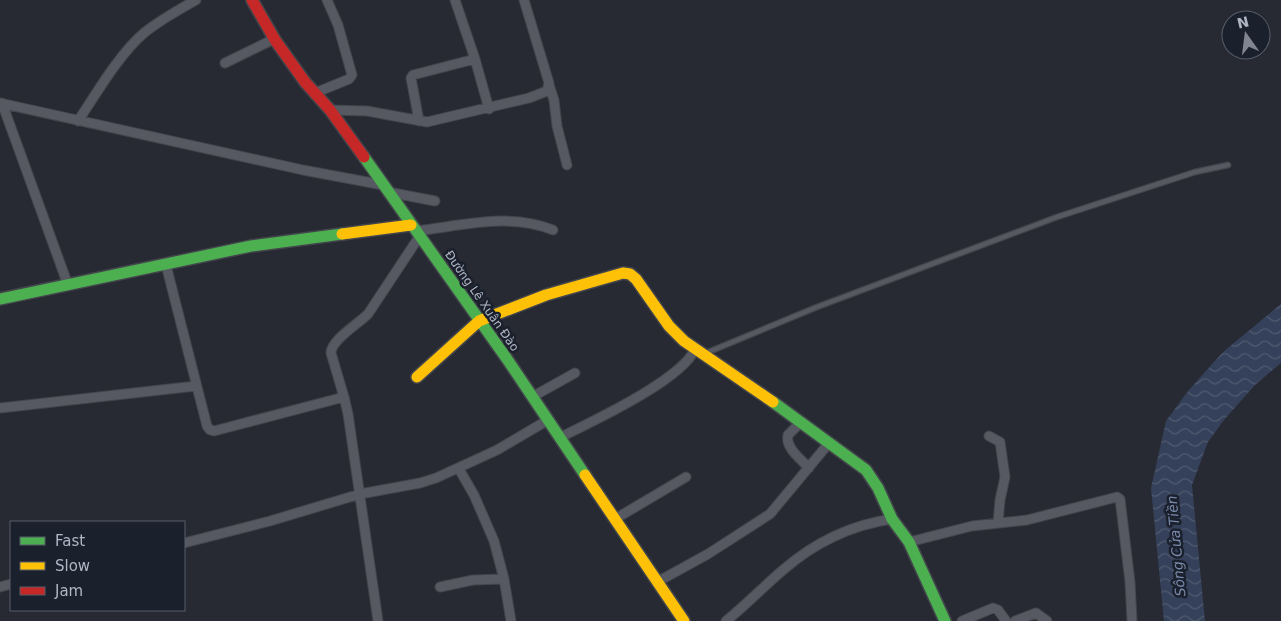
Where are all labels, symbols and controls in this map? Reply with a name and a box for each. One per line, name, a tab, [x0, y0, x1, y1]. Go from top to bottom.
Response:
north arrow	[1221, 10, 1271, 60]
text: N	[1235, 13, 1250, 32]
street label: Đường Lê Xuân Đào	[442, 248, 522, 354]
water label: Sông Cửa Tiền	[1164, 495, 1188, 597]
legend	[10, 521, 185, 611]
text: Fast	[55, 532, 85, 550]
text: Slow	[55, 557, 90, 575]
text: Jam	[54, 582, 83, 600]

